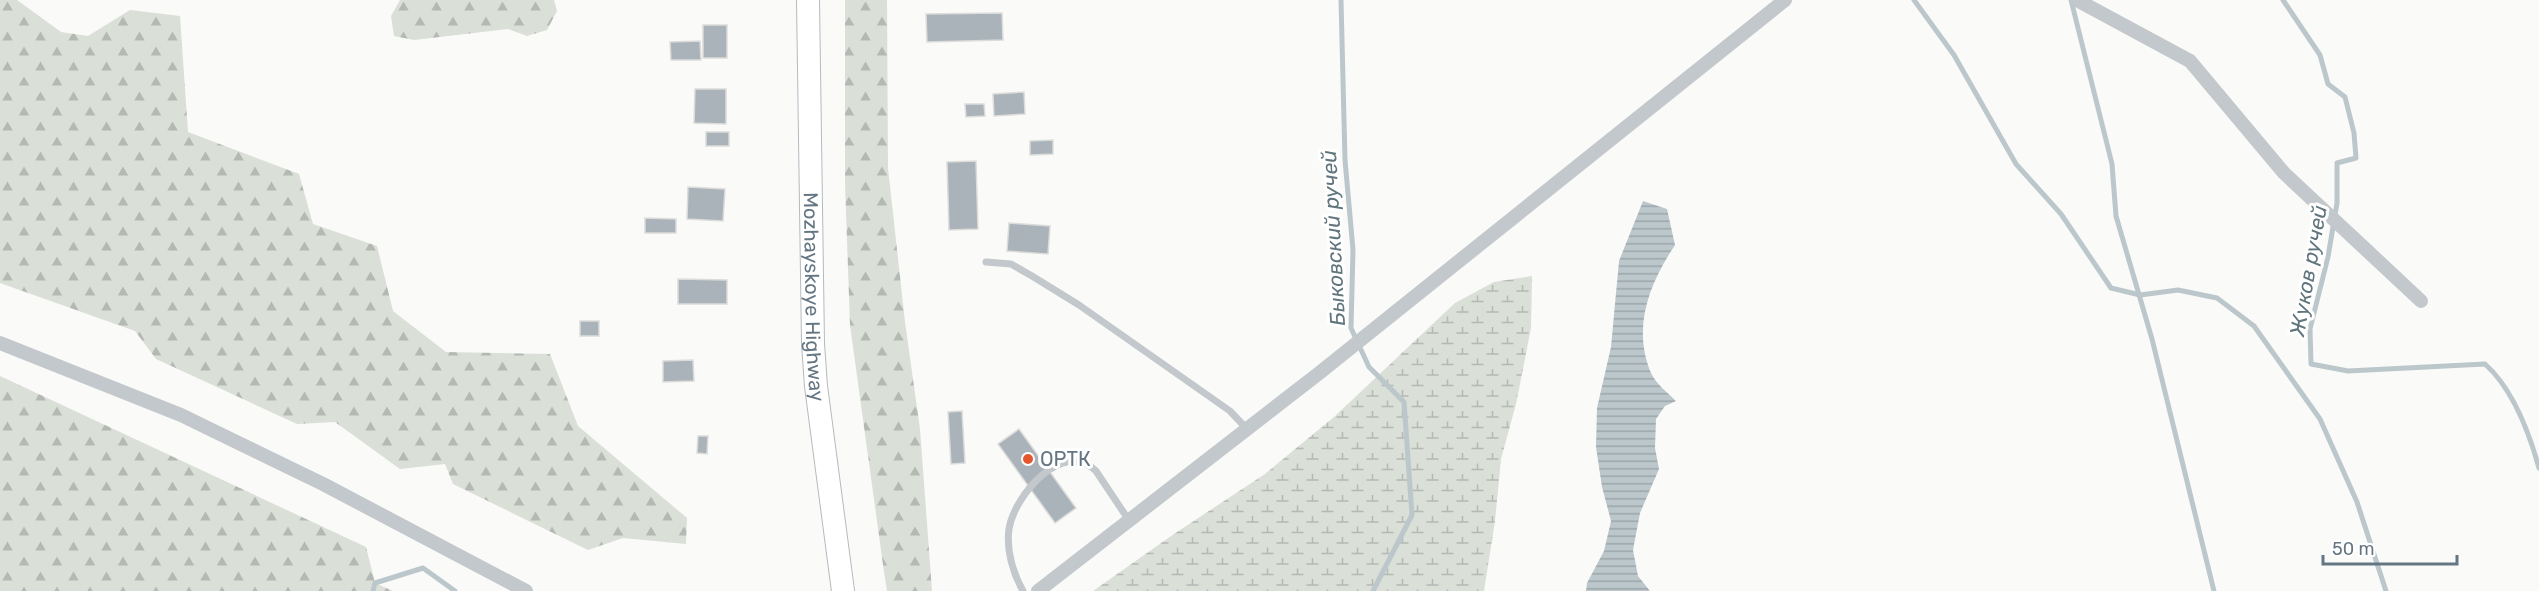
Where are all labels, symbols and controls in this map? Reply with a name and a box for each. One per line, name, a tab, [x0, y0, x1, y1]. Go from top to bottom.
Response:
water label: Быковский ручей	[1316, 149, 1350, 326]
street label: Mozhayskoye Highway	[799, 192, 830, 403]
water label: Жуков ручей	[2284, 203, 2332, 339]
place label: ОРТК	[1040, 447, 1091, 471]
marker: ОРТК	[1021, 452, 1035, 466]
scale bar	[2323, 528, 2456, 566]
text: 50 m	[2332, 538, 2375, 560]

